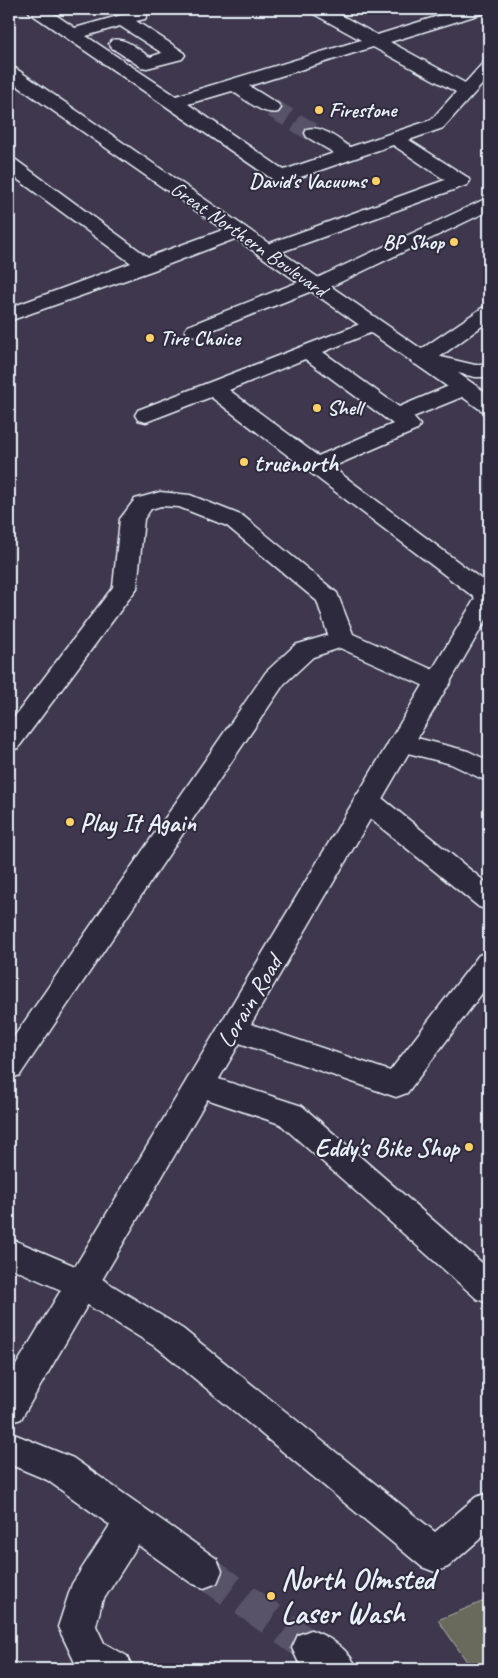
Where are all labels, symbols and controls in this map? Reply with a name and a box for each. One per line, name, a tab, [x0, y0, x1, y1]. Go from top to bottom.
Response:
place label: Firestone	[329, 97, 398, 123]
marker: Firestone	[313, 104, 325, 116]
place label: David's Vacuums	[249, 168, 369, 194]
street label: Great Northern Boulevard	[166, 175, 335, 305]
marker: David's Vacuums	[370, 175, 382, 187]
place label: BP Shop	[383, 229, 446, 255]
marker: BP Shop	[448, 236, 460, 248]
place label: Tire Choice	[160, 325, 242, 351]
marker: Tire Choice	[144, 332, 156, 344]
place label: Shell	[327, 395, 366, 421]
marker: Shell	[311, 402, 323, 414]
place label: truenorth	[254, 447, 339, 479]
marker: truenorth	[238, 456, 250, 468]
place label: Play It Again	[80, 807, 197, 839]
marker: Play It Again	[64, 816, 76, 828]
street label: Lorain Road	[210, 947, 292, 1054]
place label: Eddy's Bike Shop	[315, 1132, 461, 1164]
marker: Eddy's Bike Shop	[463, 1141, 475, 1153]
place label: North Olmsted Laser Wash	[281, 1560, 439, 1632]
marker: North Olmsted Laser Wash	[265, 1590, 277, 1602]

